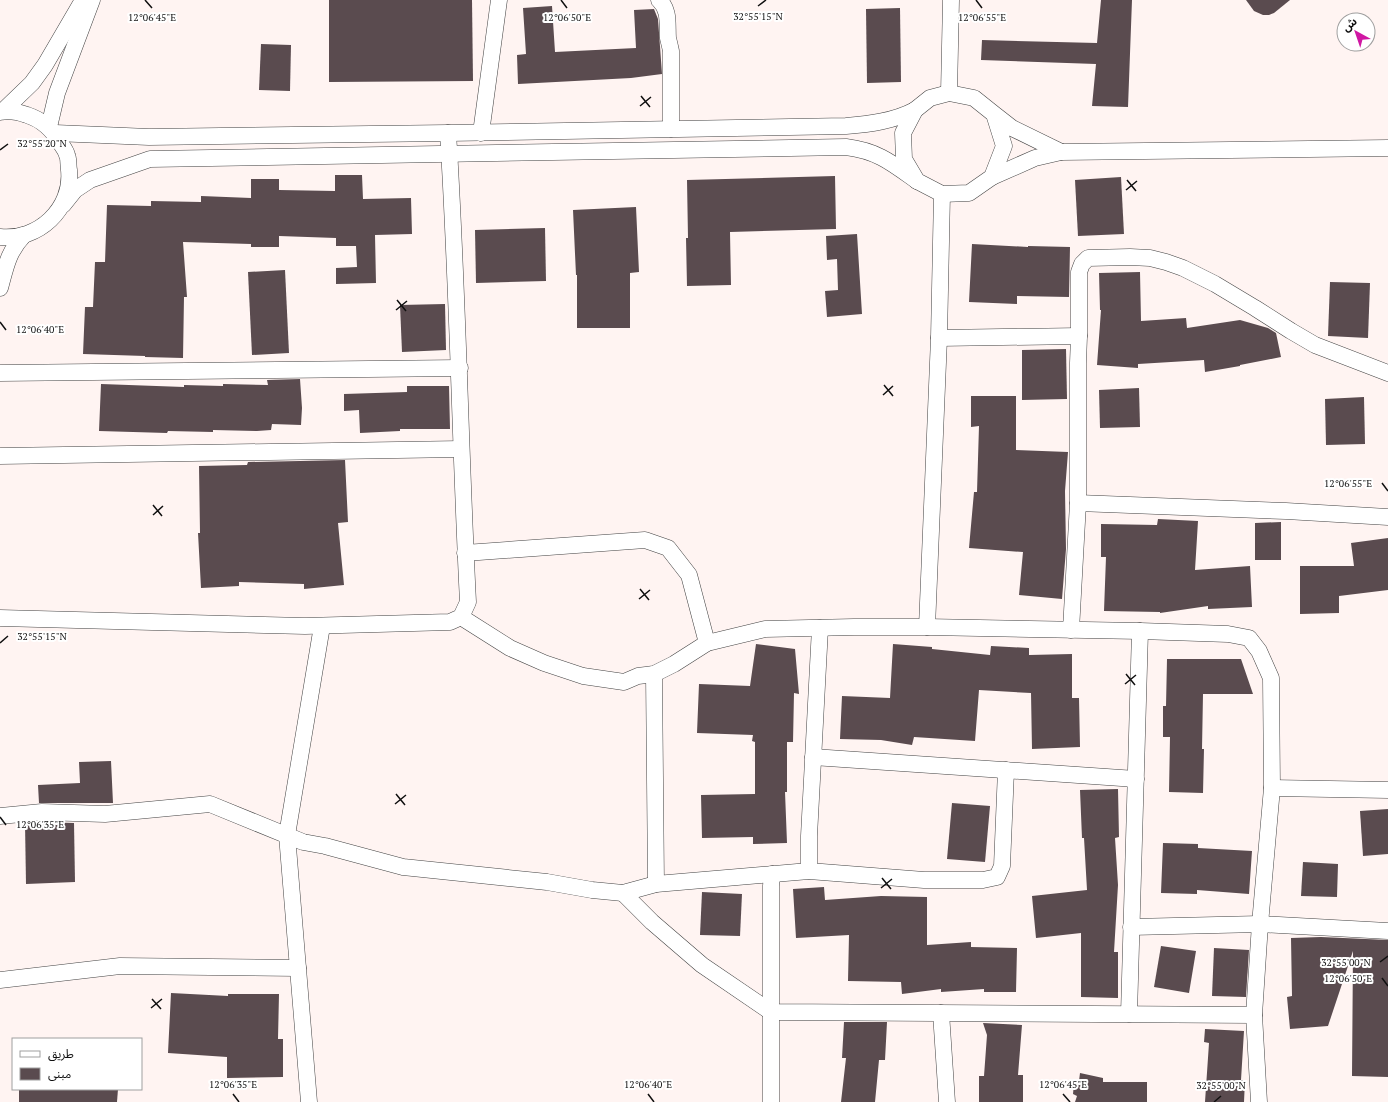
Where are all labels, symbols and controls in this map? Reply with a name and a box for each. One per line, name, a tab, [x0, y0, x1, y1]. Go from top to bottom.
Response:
text: 32°55'15"N	[733, 10, 783, 23]
text: 12°06'45"E	[128, 11, 176, 24]
text: 12°06'50"E	[543, 11, 591, 24]
text: 12°06'55"E	[958, 11, 1006, 24]
north arrow	[1336, 12, 1376, 52]
text: ش	[1339, 14, 1360, 35]
text: 32°55'20"N	[17, 137, 67, 150]
text: 12°06'40"E	[16, 323, 64, 336]
text: 12°06'55"E	[1324, 477, 1372, 490]
text: 32°55'15"N	[17, 630, 67, 643]
text: 12°06'35"E	[16, 818, 64, 831]
text: 32°55'00"N	[1321, 956, 1371, 969]
text: 12°06'50"E	[1324, 972, 1372, 985]
legend	[12, 1038, 142, 1090]
text: طريق	[48, 1046, 74, 1062]
text: مبنى	[48, 1066, 71, 1081]
text: 12°06'35"E	[209, 1078, 257, 1091]
text: 12°06'40"E	[624, 1078, 672, 1091]
text: 12°06'45"E	[1039, 1078, 1087, 1091]
text: 32°55'00"N	[1196, 1079, 1246, 1092]

